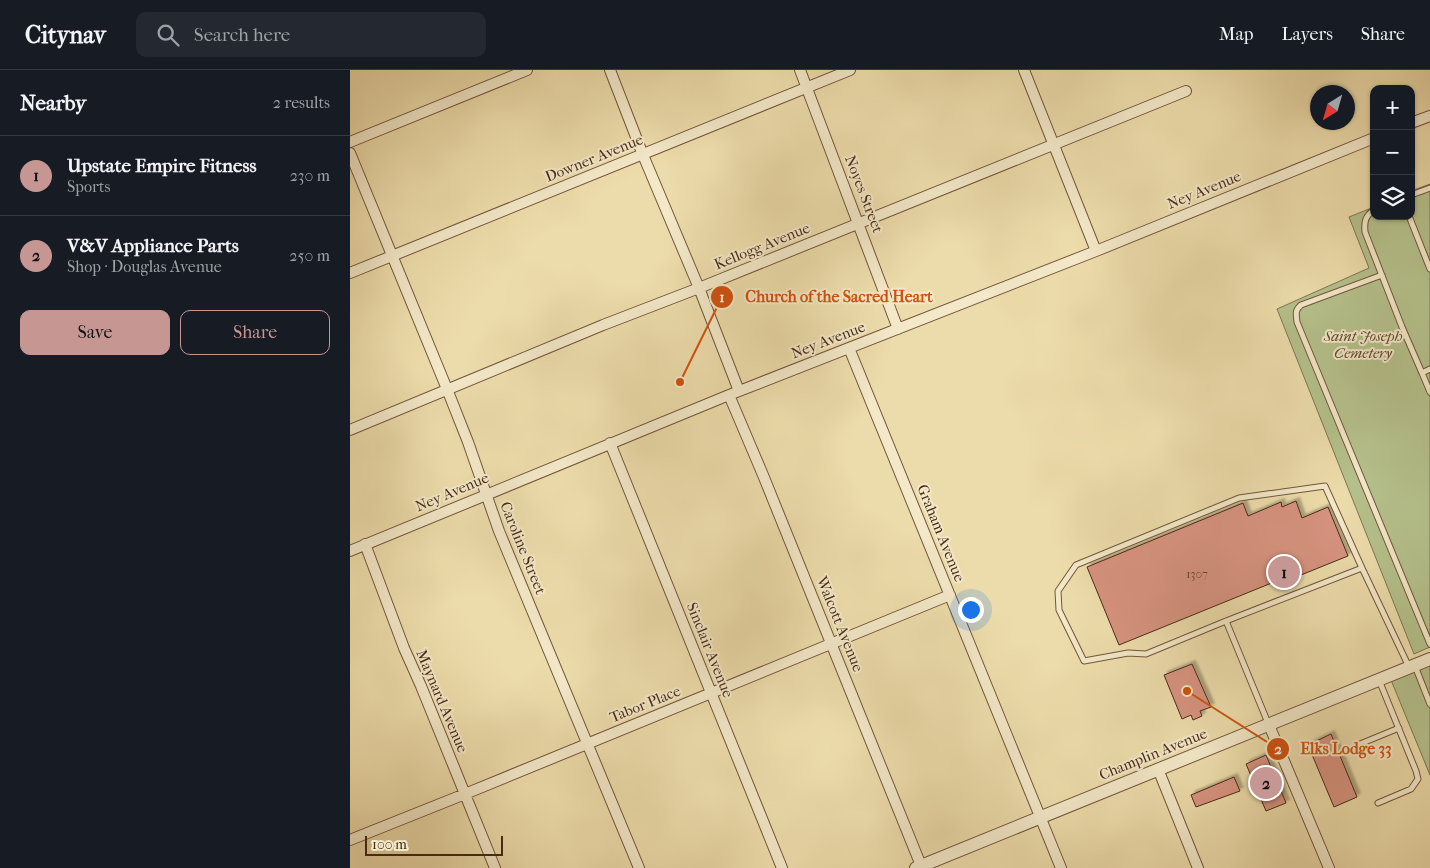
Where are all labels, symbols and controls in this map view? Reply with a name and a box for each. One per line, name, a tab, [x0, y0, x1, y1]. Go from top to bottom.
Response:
search box	[136, 12, 486, 57]
text: Citynav	[25, 21, 106, 49]
icon: search	[154, 21, 182, 49]
text: Search here	[194, 24, 290, 46]
text: Map	[1219, 24, 1253, 45]
text: Layers	[1281, 24, 1333, 45]
text: Share	[1361, 24, 1405, 45]
north arrow	[1310, 85, 1355, 130]
map controls	[1370, 85, 1415, 220]
button: +	[1370, 85, 1415, 130]
text: Nearby	[20, 91, 86, 115]
text: 2 results	[273, 93, 330, 112]
street label: Downer Avenue	[542, 130, 646, 186]
button: −	[1370, 130, 1415, 175]
street label: Noyes Street	[841, 153, 887, 236]
text: Upstate Empire Fitness	[67, 155, 256, 177]
text: 1	[33, 166, 39, 185]
text: 230 m	[290, 166, 330, 185]
street label: Ney Avenue	[1165, 167, 1244, 213]
button: layers	[1370, 175, 1415, 220]
text: Sports	[67, 177, 110, 196]
street label: Kellogg Avenue	[712, 218, 813, 273]
text: V&V Appliance Parts	[67, 235, 239, 257]
text: 2	[32, 246, 40, 265]
text: 250 m	[289, 246, 330, 265]
text: Shop · Douglas Avenue	[67, 257, 222, 276]
callout: Church of the Sacred Heart	[710, 281, 942, 312]
text: Church of the Sacred Heart	[745, 287, 933, 306]
text: 1	[719, 288, 725, 306]
button: Save	[20, 310, 170, 355]
button: Share	[180, 310, 330, 355]
street label: Ney Avenue	[788, 317, 868, 362]
park label: Saint Joseph Cemetery	[1323, 327, 1403, 362]
street label: Ney Avenue	[413, 468, 492, 516]
street label: Graham Avenue	[913, 482, 969, 585]
street label: Caroline Street	[496, 499, 550, 598]
pin: 1	[1268, 553, 1300, 591]
house number: 1307	[1186, 567, 1208, 581]
street label: Walcott Avenue	[812, 573, 868, 675]
your location	[958, 597, 984, 623]
street label: Sinclair Avenue	[683, 600, 737, 701]
street label: Maynard Avenue	[412, 647, 472, 756]
street label: Tabor Place	[607, 681, 684, 726]
street label: Champlin Avenue	[1096, 724, 1210, 784]
callout: Elks Lodge 33	[1266, 733, 1402, 764]
text: Elks Lodge 33	[1300, 739, 1392, 759]
text: 2	[1274, 740, 1282, 758]
pin: 2	[1250, 764, 1282, 802]
scale bar	[365, 833, 502, 856]
text: 100 m	[372, 836, 407, 853]

